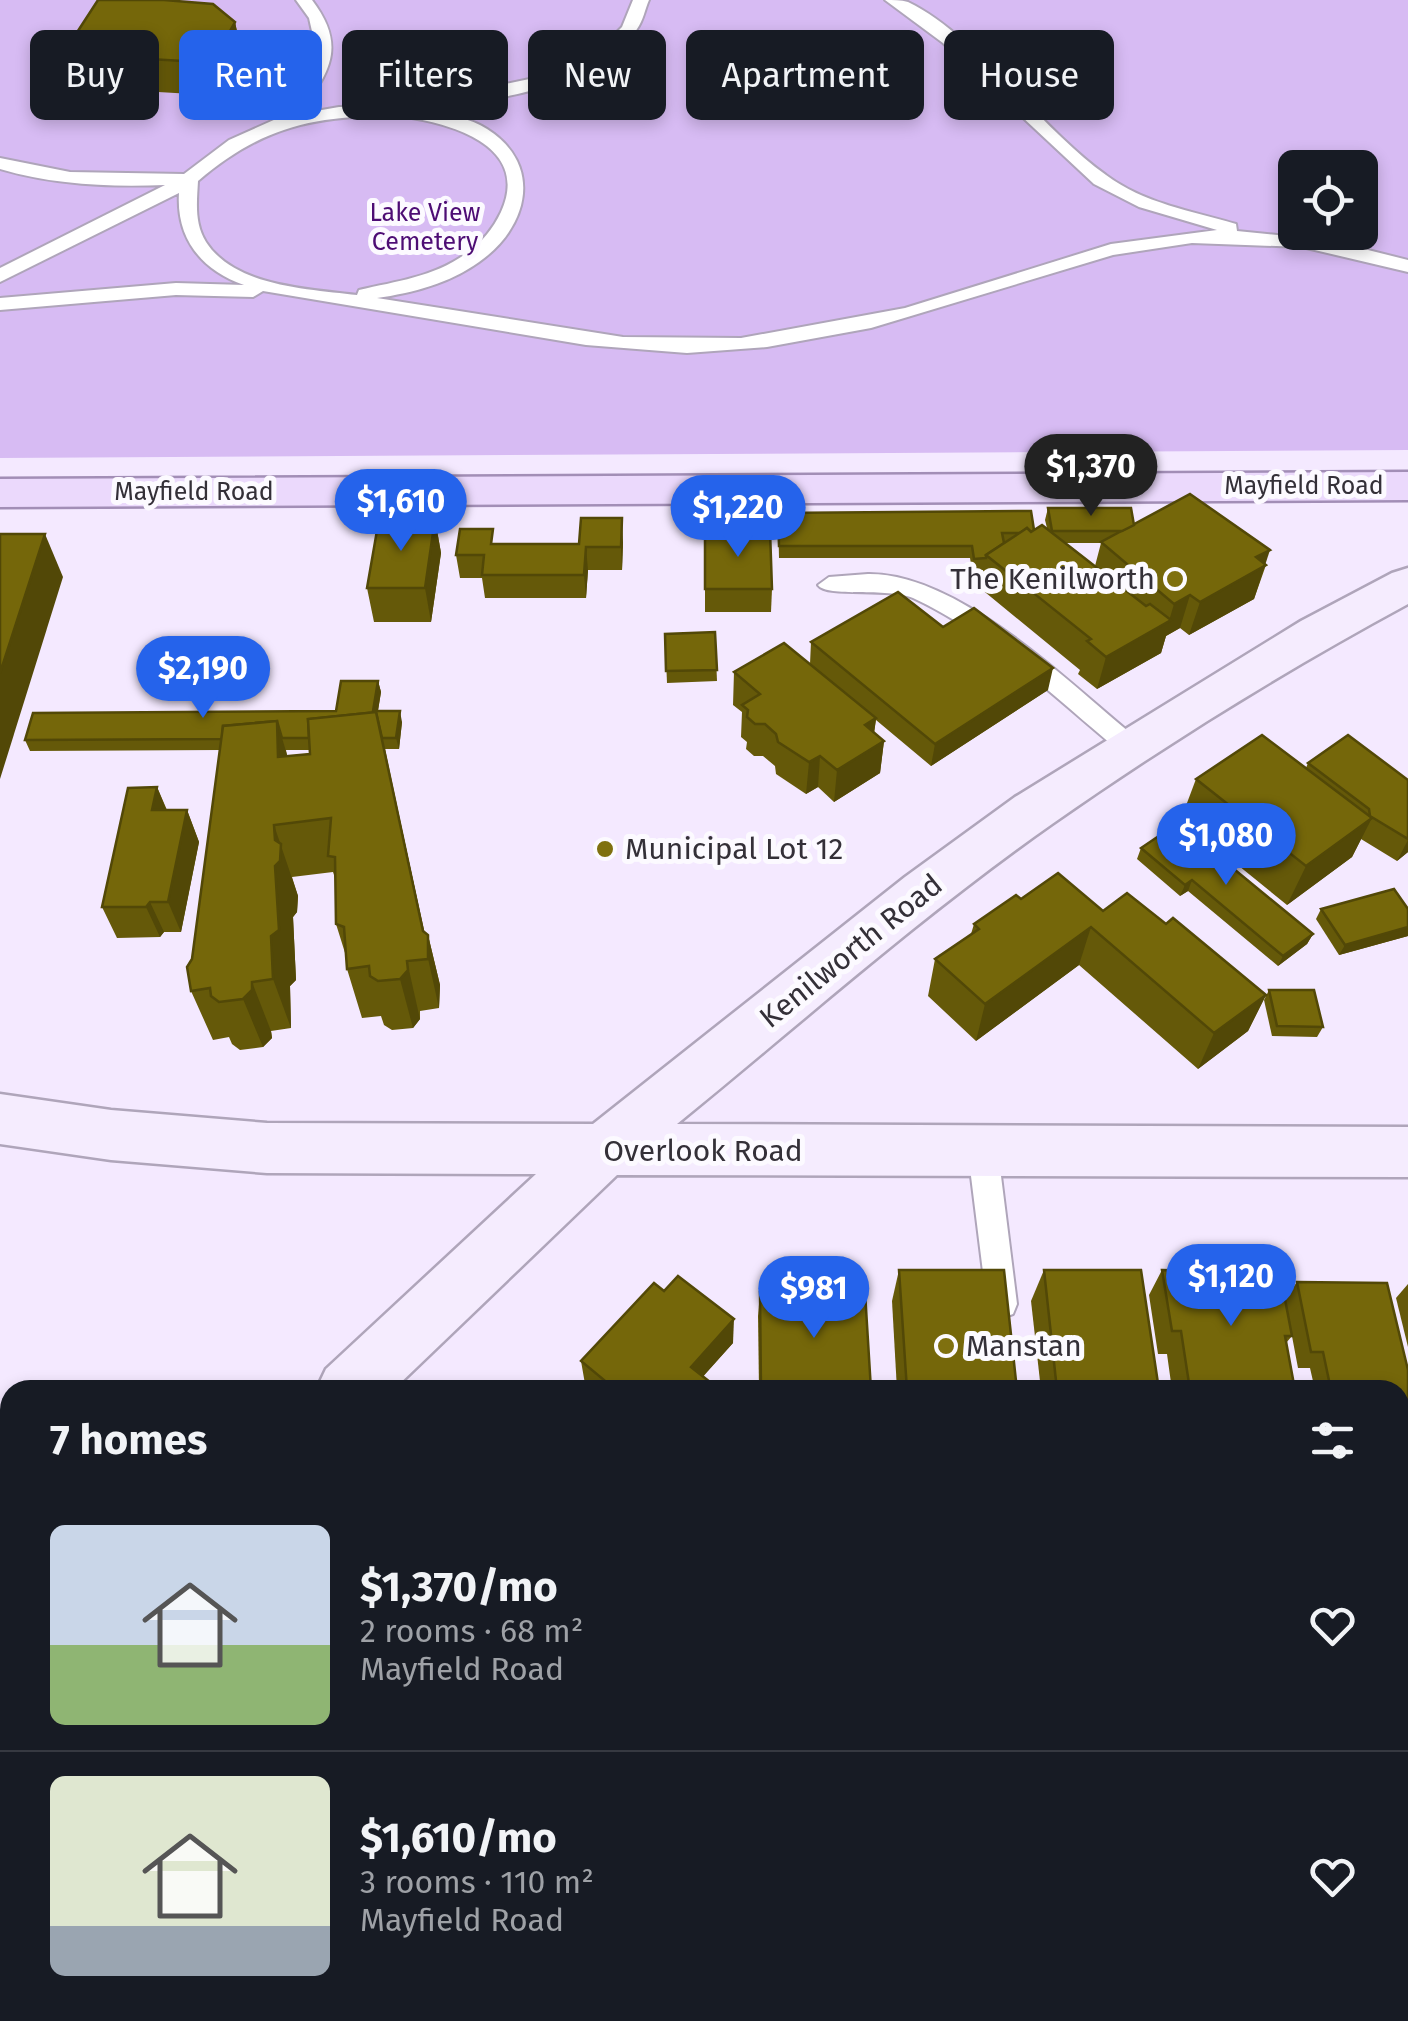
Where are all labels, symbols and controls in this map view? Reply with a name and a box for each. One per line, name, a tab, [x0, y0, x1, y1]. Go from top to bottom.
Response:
chip: Buy	[30, 30, 159, 120]
chip: Rent	[179, 30, 322, 120]
chip: Filters	[342, 30, 508, 120]
chip: New	[528, 30, 666, 120]
chip: Apartment	[686, 30, 924, 120]
chip: House	[944, 30, 1114, 120]
map controls	[1278, 150, 1378, 250]
button: locate	[1278, 150, 1378, 250]
park label: Lake View Cemetery	[369, 198, 481, 257]
pin: $1,370	[1010, 434, 1172, 519]
text: $1,370	[1046, 447, 1136, 485]
pin: $1,610	[320, 469, 482, 554]
street label: Mayfield Road	[1224, 471, 1384, 501]
pin: $1,220	[657, 475, 819, 560]
street label: Mayfield Road	[114, 477, 274, 507]
text: $1,610	[357, 482, 445, 520]
text: $1,220	[693, 488, 783, 526]
place label: The Kenilworth	[950, 561, 1155, 597]
marker: The Kenilworth	[1164, 568, 1186, 590]
pin: $2,190	[122, 636, 284, 721]
text: $2,190	[158, 649, 248, 687]
pin: $1,080	[1145, 803, 1307, 888]
text: $1,080	[1179, 816, 1273, 854]
place label: Municipal Lot 12	[625, 831, 843, 867]
marker: Municipal Lot 12	[594, 838, 616, 860]
street label: Kenilworth Road	[752, 866, 950, 1036]
street label: Overlook Road	[603, 1133, 803, 1169]
pin: $1,120	[1150, 1244, 1312, 1329]
pin: $981	[755, 1256, 873, 1341]
text: $1,120	[1188, 1257, 1274, 1295]
text: $981	[780, 1269, 848, 1307]
place label: Manstan	[966, 1328, 1082, 1364]
marker: Manstan	[935, 1335, 957, 1357]
icon: filters	[1305, 1413, 1360, 1468]
text: 7 homes	[50, 1415, 207, 1465]
text: $1,370/mo	[360, 1562, 558, 1612]
icon: home	[130, 1565, 250, 1685]
icon: heart	[1305, 1598, 1360, 1653]
text: 2 rooms · 68 m²	[360, 1612, 583, 1650]
text: Mayfield Road	[360, 1650, 564, 1688]
text: $1,610/mo	[360, 1813, 557, 1863]
icon: home	[130, 1816, 250, 1936]
icon: heart	[1305, 1849, 1360, 1904]
text: 3 rooms · 110 m²	[360, 1863, 594, 1901]
text: Mayfield Road	[360, 1901, 564, 1939]

